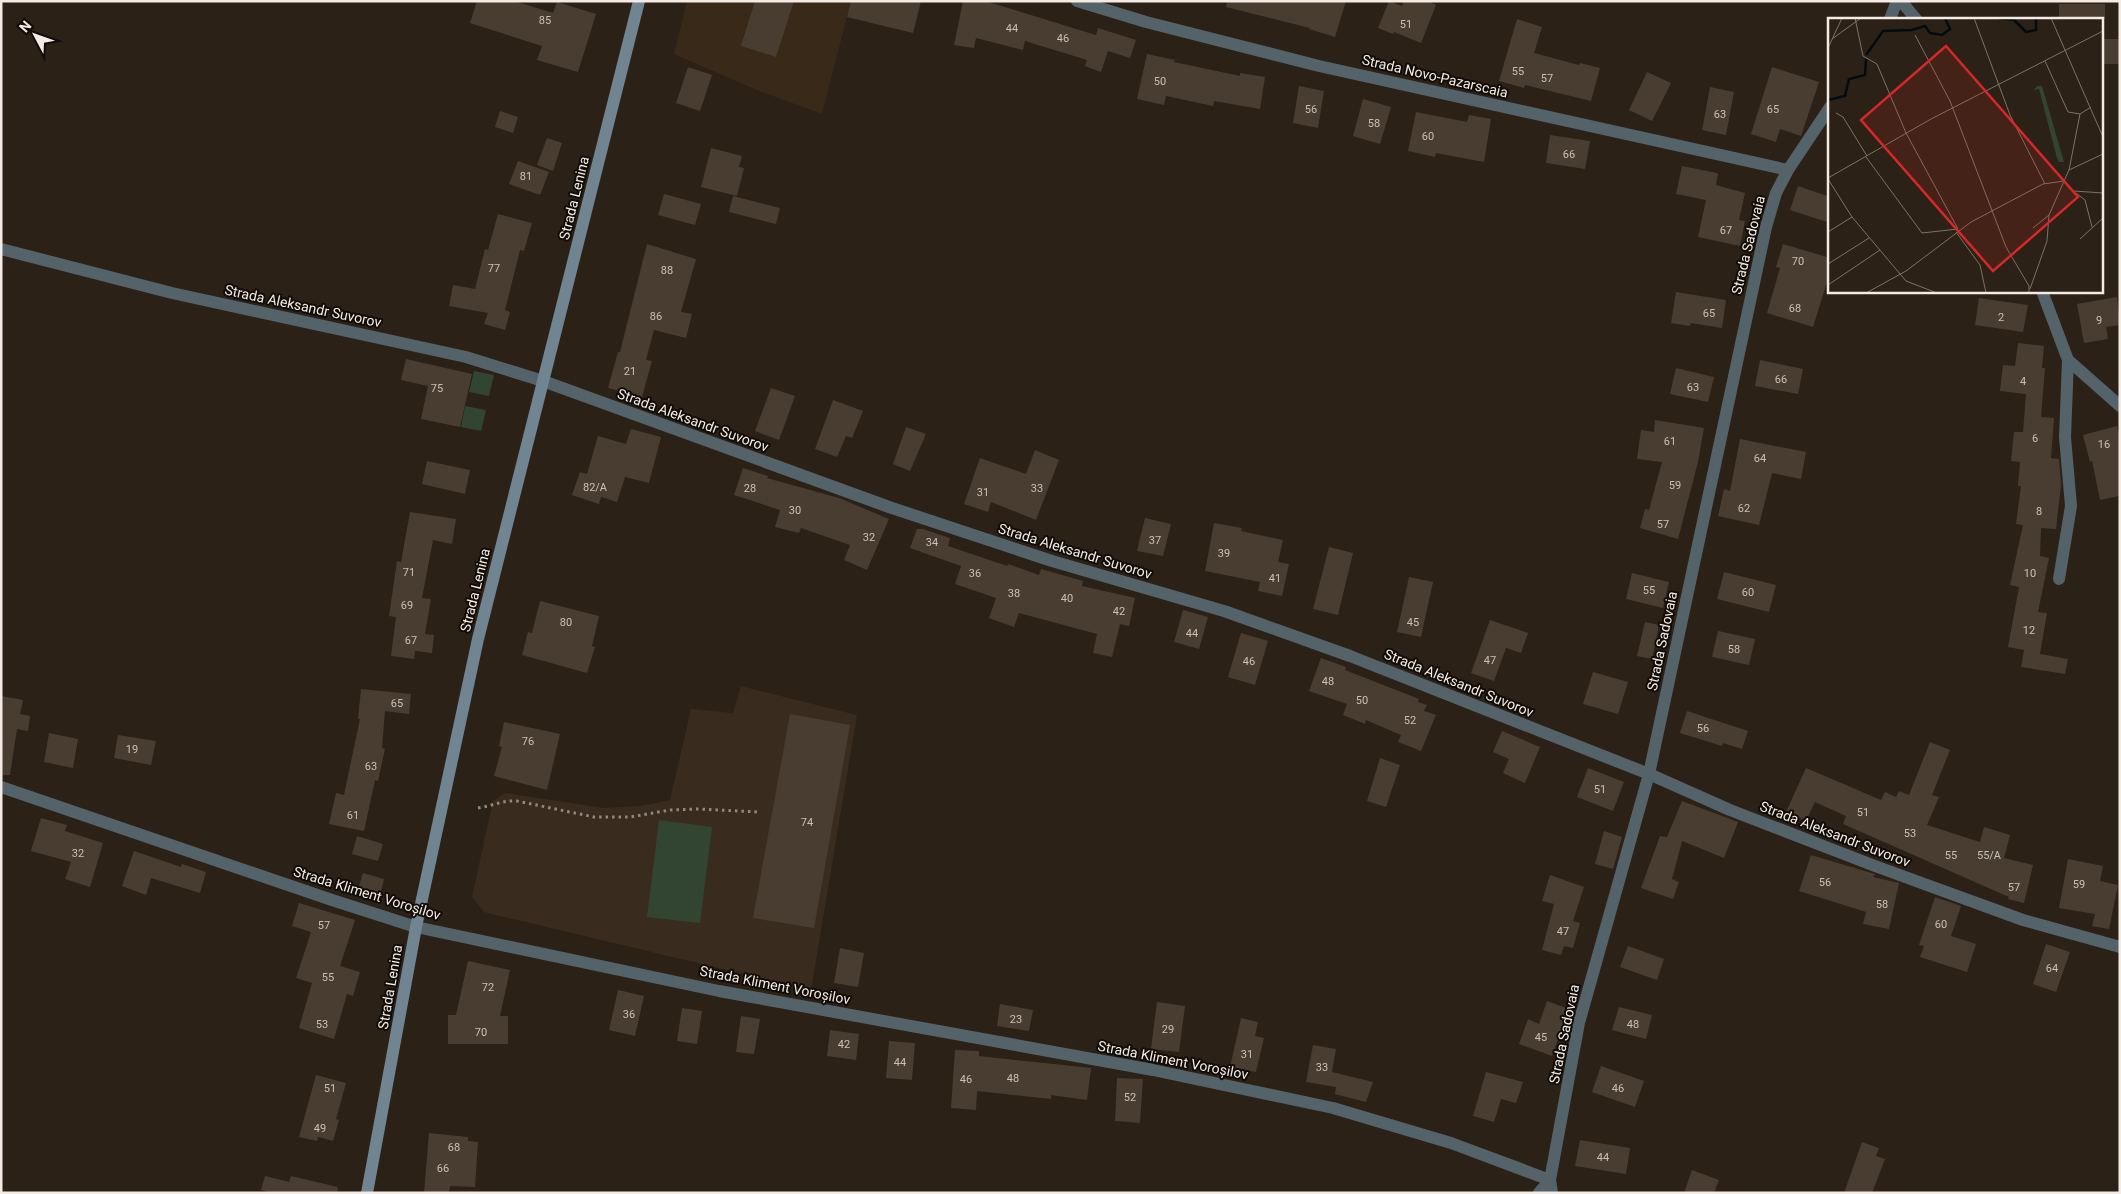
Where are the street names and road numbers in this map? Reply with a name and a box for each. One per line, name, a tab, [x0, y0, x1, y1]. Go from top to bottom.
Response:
street label: Strada Novo-Pazarscaia	[1360, 51, 1510, 101]
street label: Strada Lenina	[556, 155, 592, 241]
street label: Strada Sadovaia	[1728, 194, 1768, 296]
street label: Strada Aleksandr Suvorov	[223, 282, 383, 330]
street label: Strada Aleksandr Suvorov	[615, 385, 771, 455]
street label: Strada Aleksandr Suvorov	[996, 520, 1154, 582]
street label: Strada Lenina	[457, 547, 493, 633]
street label: Strada Sadovaia	[1644, 590, 1680, 692]
street label: Strada Aleksandr Suvorov	[1382, 646, 1536, 720]
street label: Strada Aleksandr Suvorov	[1758, 798, 1913, 870]
street label: Strada Kliment Voroșilov	[291, 863, 443, 924]
street label: Strada Lenina	[375, 944, 405, 1030]
street label: Strada Kliment Voroșilov	[698, 963, 852, 1008]
street label: Strada Sadovaia	[1546, 983, 1582, 1085]
street label: Strada Kliment Voroșilov	[1096, 1038, 1250, 1083]

